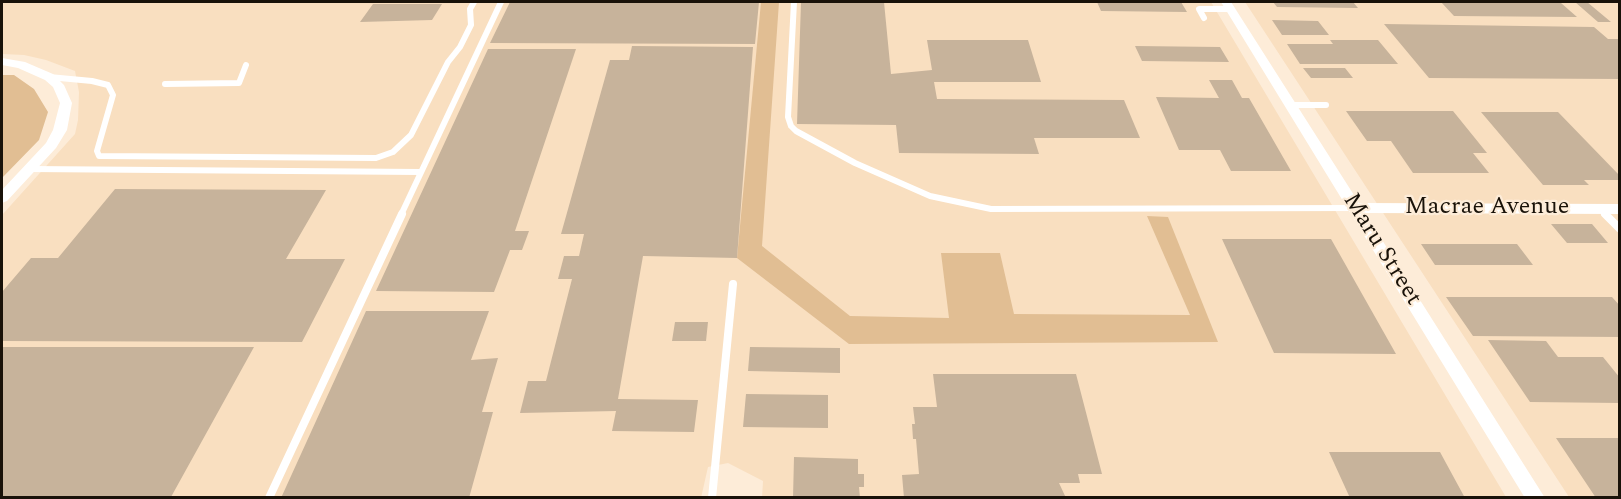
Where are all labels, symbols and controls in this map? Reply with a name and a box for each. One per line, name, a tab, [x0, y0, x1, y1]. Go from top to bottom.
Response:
street label: Maru Street	[1335, 189, 1427, 311]
street label: Macrae Avenue	[1405, 194, 1569, 222]

